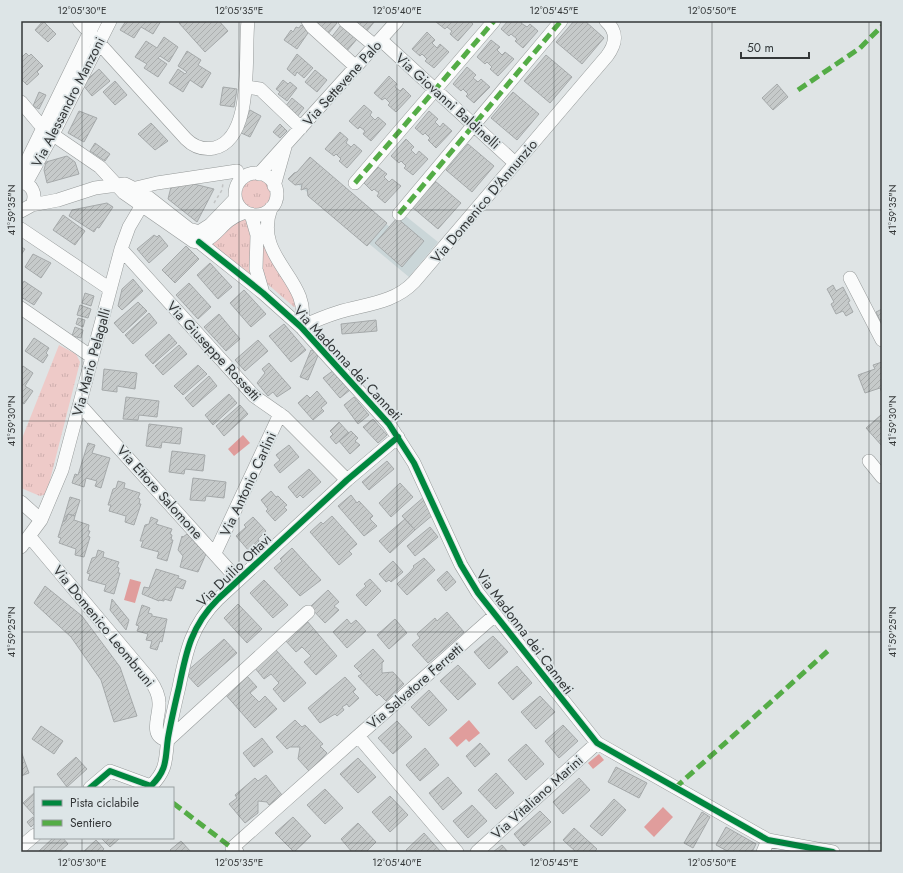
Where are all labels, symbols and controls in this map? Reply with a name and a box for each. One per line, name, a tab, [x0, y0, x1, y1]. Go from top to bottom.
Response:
text: 12°05'30"E	[57, 3, 107, 18]
text: 12°05'35"E	[215, 3, 263, 18]
text: 12°05'40"E	[372, 3, 422, 18]
text: 12°05'45"E	[529, 3, 579, 18]
text: 12°05'50"E	[687, 3, 737, 18]
street label: Via Alessandro Manzoni	[27, 34, 109, 170]
scale bar	[741, 34, 809, 60]
street label: Via Settevene Palo	[298, 35, 386, 130]
text: 50 m	[747, 39, 774, 57]
street label: Via Giovanni Baldinelli	[391, 48, 505, 154]
street label: Via Domenico D'Annunzio	[426, 134, 542, 267]
text: 41°59'35"N	[4, 185, 19, 235]
text: 41°59'35"N	[885, 185, 900, 235]
street label: Via Giuseppe Rossetti	[162, 297, 266, 405]
street label: Via Madonna dei Canneti	[289, 301, 407, 425]
street label: Via Mario Pelagalli	[67, 306, 115, 418]
text: 41°59'30"N	[4, 395, 19, 447]
text: 41°59'30"N	[885, 395, 900, 447]
street label: Via Antonio Carlini	[215, 428, 281, 540]
street label: Via Ettore Salomone	[112, 441, 208, 543]
street label: Via Duilio Ottavi	[192, 529, 276, 611]
street label: Via Domenico Leombruni	[48, 561, 160, 691]
street label: Via Madonna dei Canneti	[471, 566, 579, 698]
text: 41°59'25"N	[4, 606, 19, 658]
text: 41°59'25"N	[885, 606, 900, 658]
street label: Via Salvatore Ferretti	[362, 638, 468, 734]
street label: Via Vitaliano Marini	[487, 750, 587, 844]
legend	[34, 787, 174, 839]
text: Pista ciclabile	[70, 794, 139, 812]
text: Sentiero	[70, 814, 112, 832]
text: 12°05'30"E	[57, 855, 107, 870]
text: 12°05'35"E	[215, 855, 263, 870]
text: 12°05'40"E	[372, 855, 422, 870]
text: 12°05'45"E	[529, 855, 579, 870]
text: 12°05'50"E	[687, 855, 737, 870]

